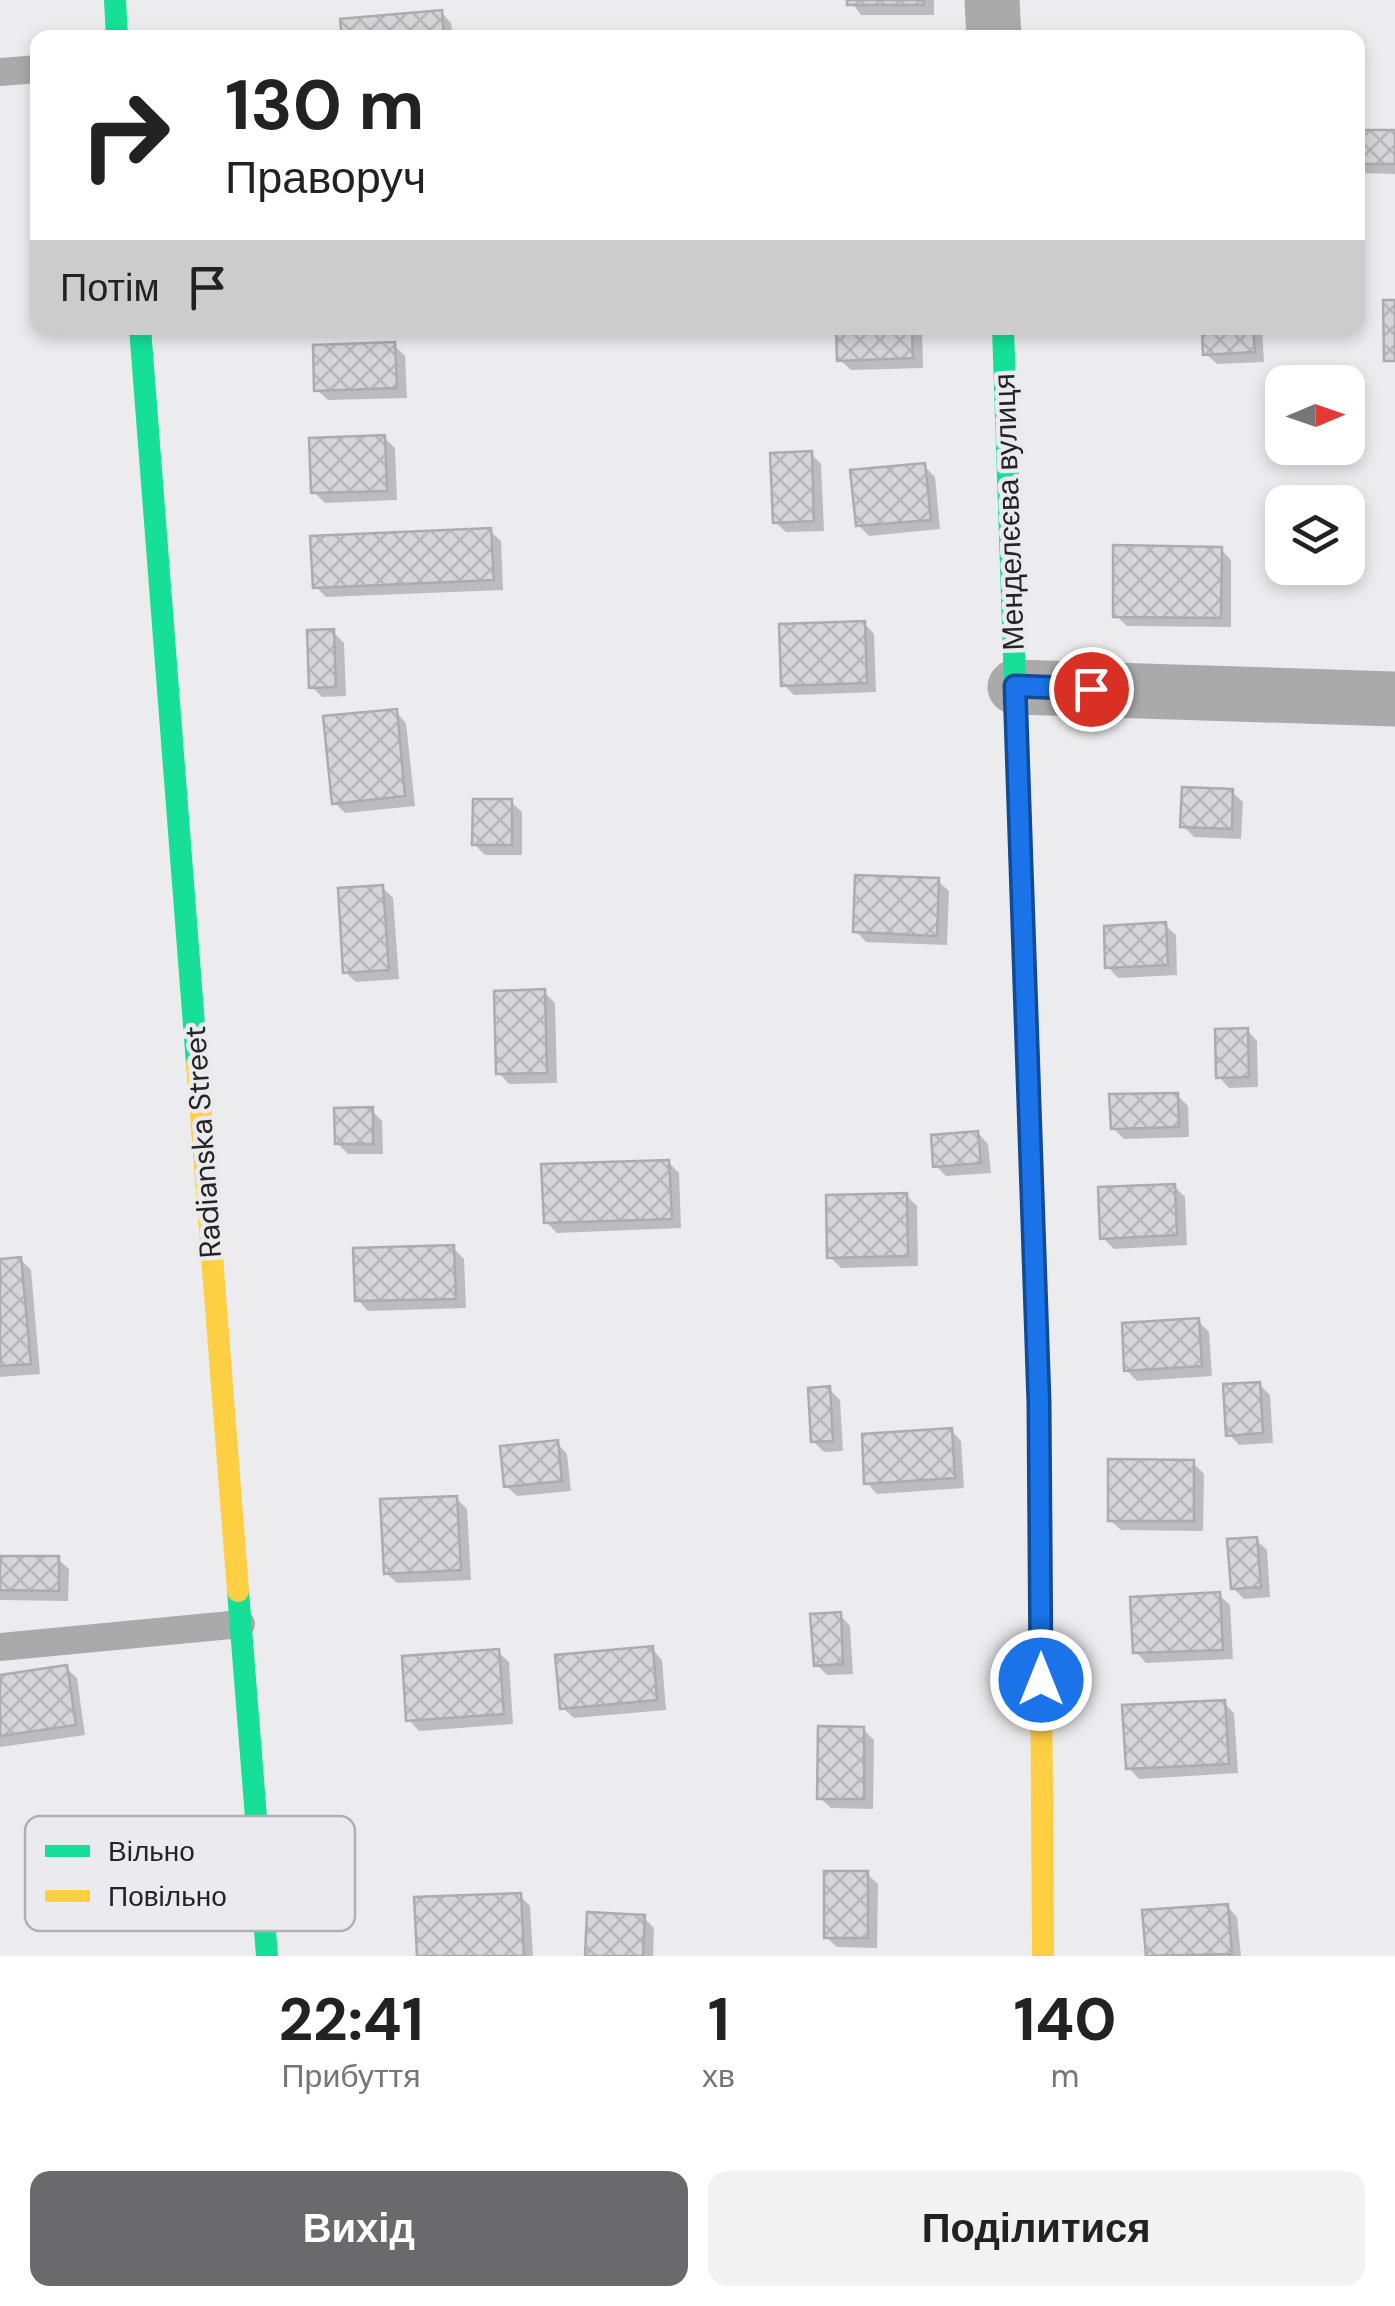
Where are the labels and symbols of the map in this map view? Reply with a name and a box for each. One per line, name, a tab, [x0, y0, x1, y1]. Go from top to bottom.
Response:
north arrow	[1265, 365, 1365, 465]
street label: Менделєєва вулиця	[984, 373, 1033, 651]
pin	[1049, 647, 1134, 732]
street label: Radianska Street	[175, 1025, 230, 1259]
position arrow	[989, 1628, 1093, 1732]
legend	[25, 1816, 355, 1931]
text: Вільно	[108, 1833, 195, 1870]
text: Повільно	[108, 1878, 227, 1915]

